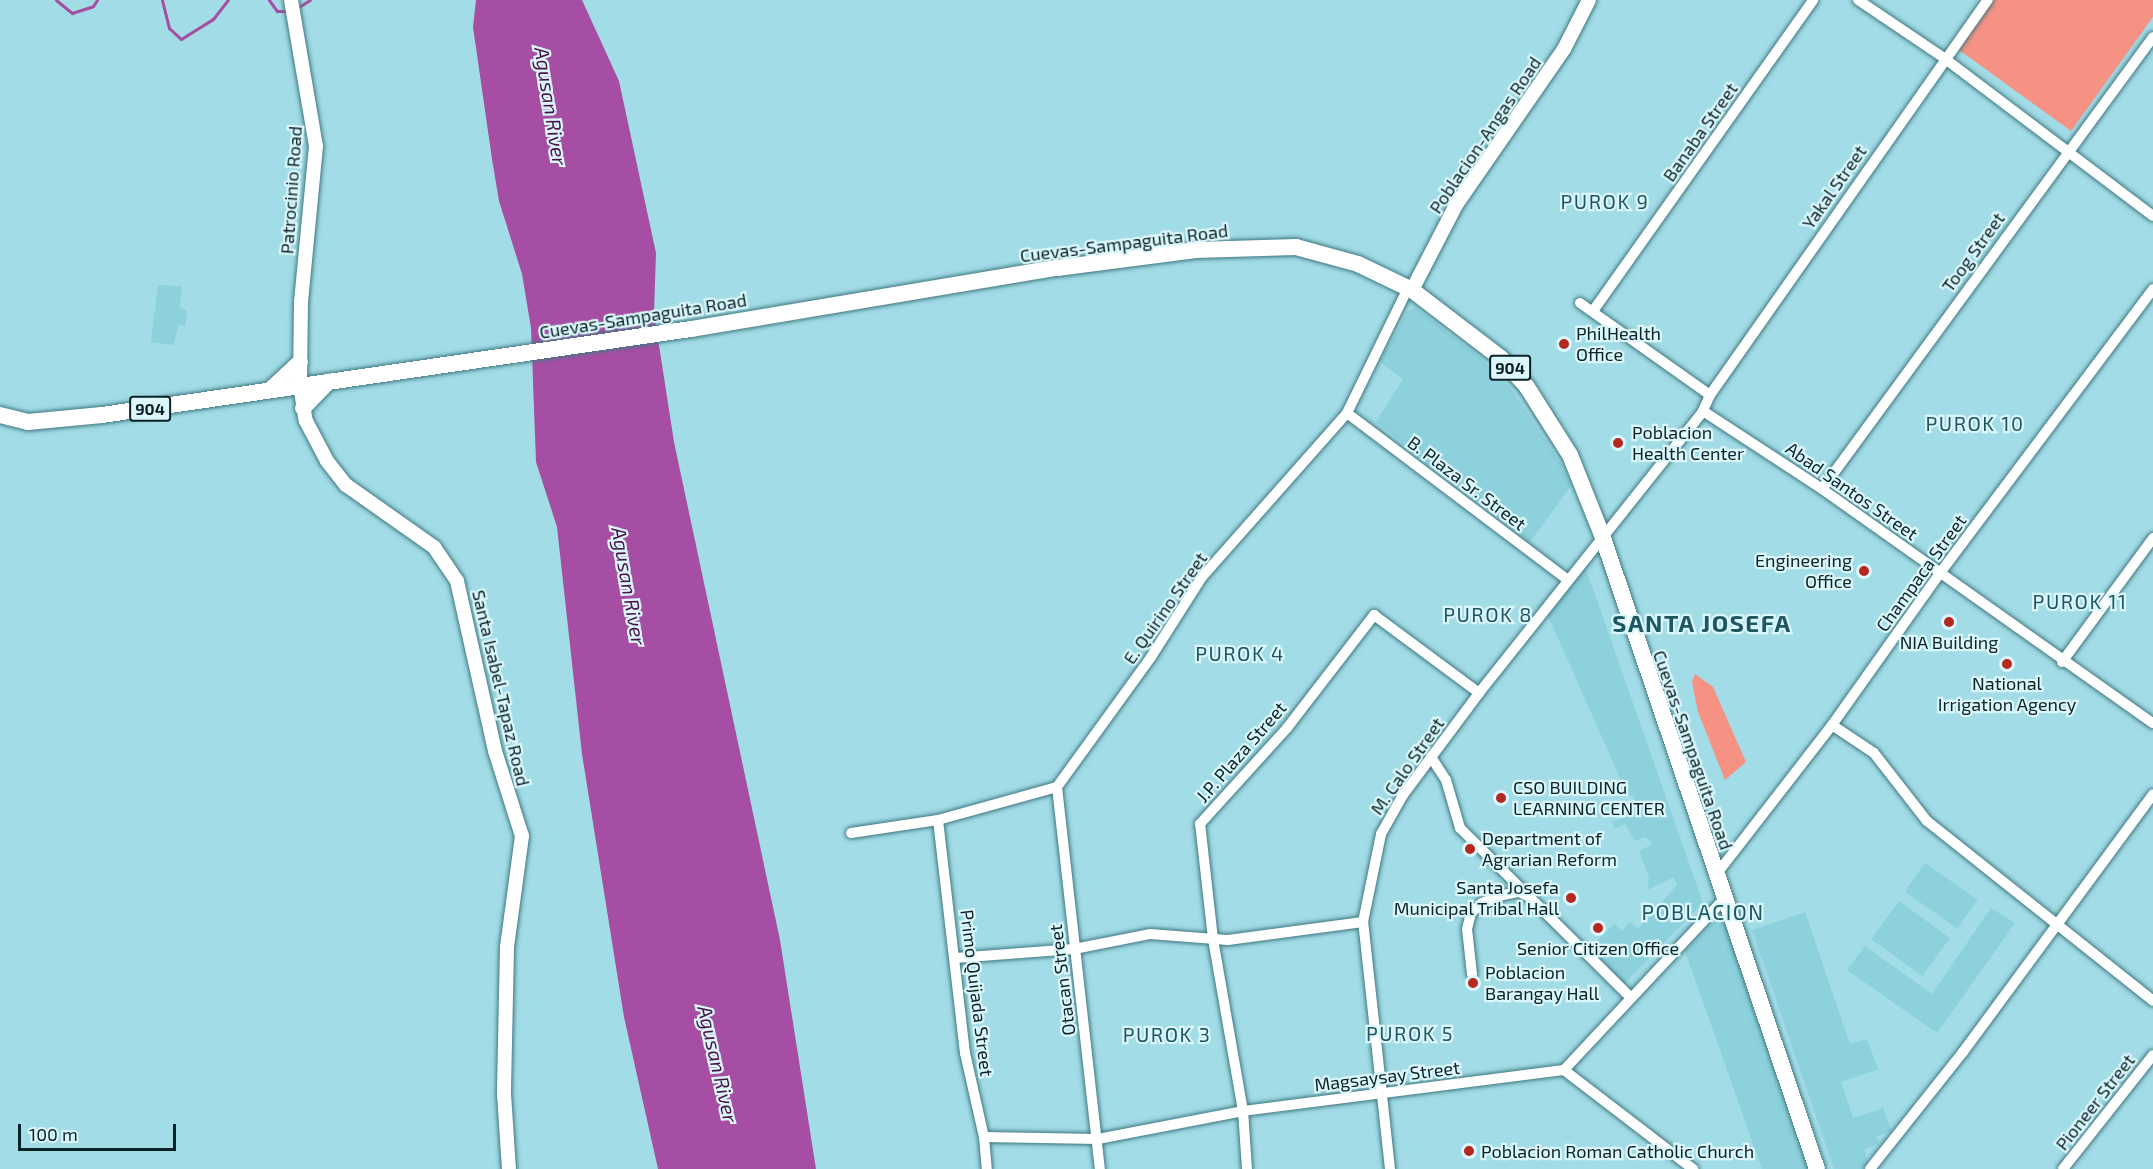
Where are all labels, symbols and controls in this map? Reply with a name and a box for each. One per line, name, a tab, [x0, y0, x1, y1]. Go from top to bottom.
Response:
water label: Agusan River	[530, 45, 572, 167]
street label: Poblacion-Angas Road	[1425, 53, 1545, 217]
street label: Banaba Street	[1658, 78, 1742, 186]
street label: Patrocinio Road	[276, 125, 306, 255]
street label: Yakal Street	[1797, 141, 1871, 233]
district label: PUROK 9	[1560, 189, 1650, 213]
street label: Toog Street	[1937, 208, 2009, 296]
street label: Cuevas-Sampaguita Road	[1019, 220, 1229, 266]
street label: Cuevas-Sampaguita Road	[538, 289, 748, 343]
place label: PhilHealth Office	[1576, 323, 1661, 366]
marker: PhilHealth Office	[1557, 337, 1571, 351]
road number: 904	[1489, 355, 1531, 381]
road number: 904	[129, 396, 171, 422]
district label: PUROK 10	[1925, 411, 2025, 435]
place label: Poblacion Health Center	[1632, 422, 1744, 464]
street label: B. Plaza Sr. Street	[1404, 431, 1530, 535]
marker: Poblacion Health Center	[1609, 434, 1627, 452]
street label: Abad Santos Street	[1782, 437, 1922, 545]
street label: Champaca Street	[1871, 510, 1971, 636]
water label: Agusan River	[607, 525, 651, 647]
street label: E. Quirino Street	[1118, 548, 1212, 668]
place label: Engineering Office	[1755, 550, 1852, 592]
marker: Engineering Office	[1857, 564, 1871, 578]
street label: Santa Isabel-Tapaz Road	[468, 588, 534, 788]
district label: PUROK 11	[2032, 589, 2128, 613]
district label: PUROK 8	[1443, 602, 1533, 626]
district label: SANTA JOSEFA	[1612, 609, 1792, 637]
marker: NIA Building	[1942, 615, 1956, 629]
place label: NIA Building	[1899, 631, 1999, 653]
district label: PUROK 4	[1195, 641, 1285, 665]
street label: Cuevas-Sampaguita Road	[1649, 647, 1737, 853]
marker: National Irrigation Agency	[2000, 657, 2014, 671]
place label: National Irrigation Agency	[1937, 673, 2077, 716]
street label: J.P. Plaza Street	[1191, 697, 1291, 807]
street label: M. Calo Street	[1366, 713, 1448, 819]
place label: CSO BUILDING LEARNING CENTER	[1513, 777, 1665, 820]
marker: CSO BUILDING LEARNING CENTER	[1494, 791, 1508, 805]
place label: Department of Agrarian Reform	[1482, 828, 1617, 870]
marker: Department of Agrarian Reform	[1463, 842, 1477, 856]
place label: Santa Josefa Municipal Tribal Hall	[1393, 877, 1559, 920]
marker: Santa Josefa Municipal Tribal Hall	[1564, 891, 1578, 905]
district label: POBLACION	[1641, 899, 1765, 925]
street label: Primo Quijada Street	[956, 908, 998, 1078]
marker: Senior Citizen Office	[1591, 921, 1605, 935]
street label: Otacan Street	[1044, 923, 1080, 1037]
place label: Senior Citizen Office	[1517, 937, 1679, 959]
place label: Poblacion Barangay Hall	[1485, 962, 1600, 1004]
marker: Poblacion Barangay Hall	[1466, 976, 1480, 990]
water label: Agusan River	[693, 1003, 743, 1125]
district label: PUROK 5	[1366, 1021, 1454, 1045]
district label: PUROK 3	[1123, 1022, 1211, 1046]
street label: Pioneer Street	[2051, 1050, 2139, 1154]
street label: Magsaysay Street	[1313, 1056, 1461, 1096]
scale bar	[21, 1112, 178, 1150]
text: 100 m	[29, 1123, 78, 1145]
place label: Poblacion Roman Catholic Church	[1481, 1140, 1754, 1162]
marker: Poblacion Roman Catholic Church	[1462, 1144, 1476, 1158]

